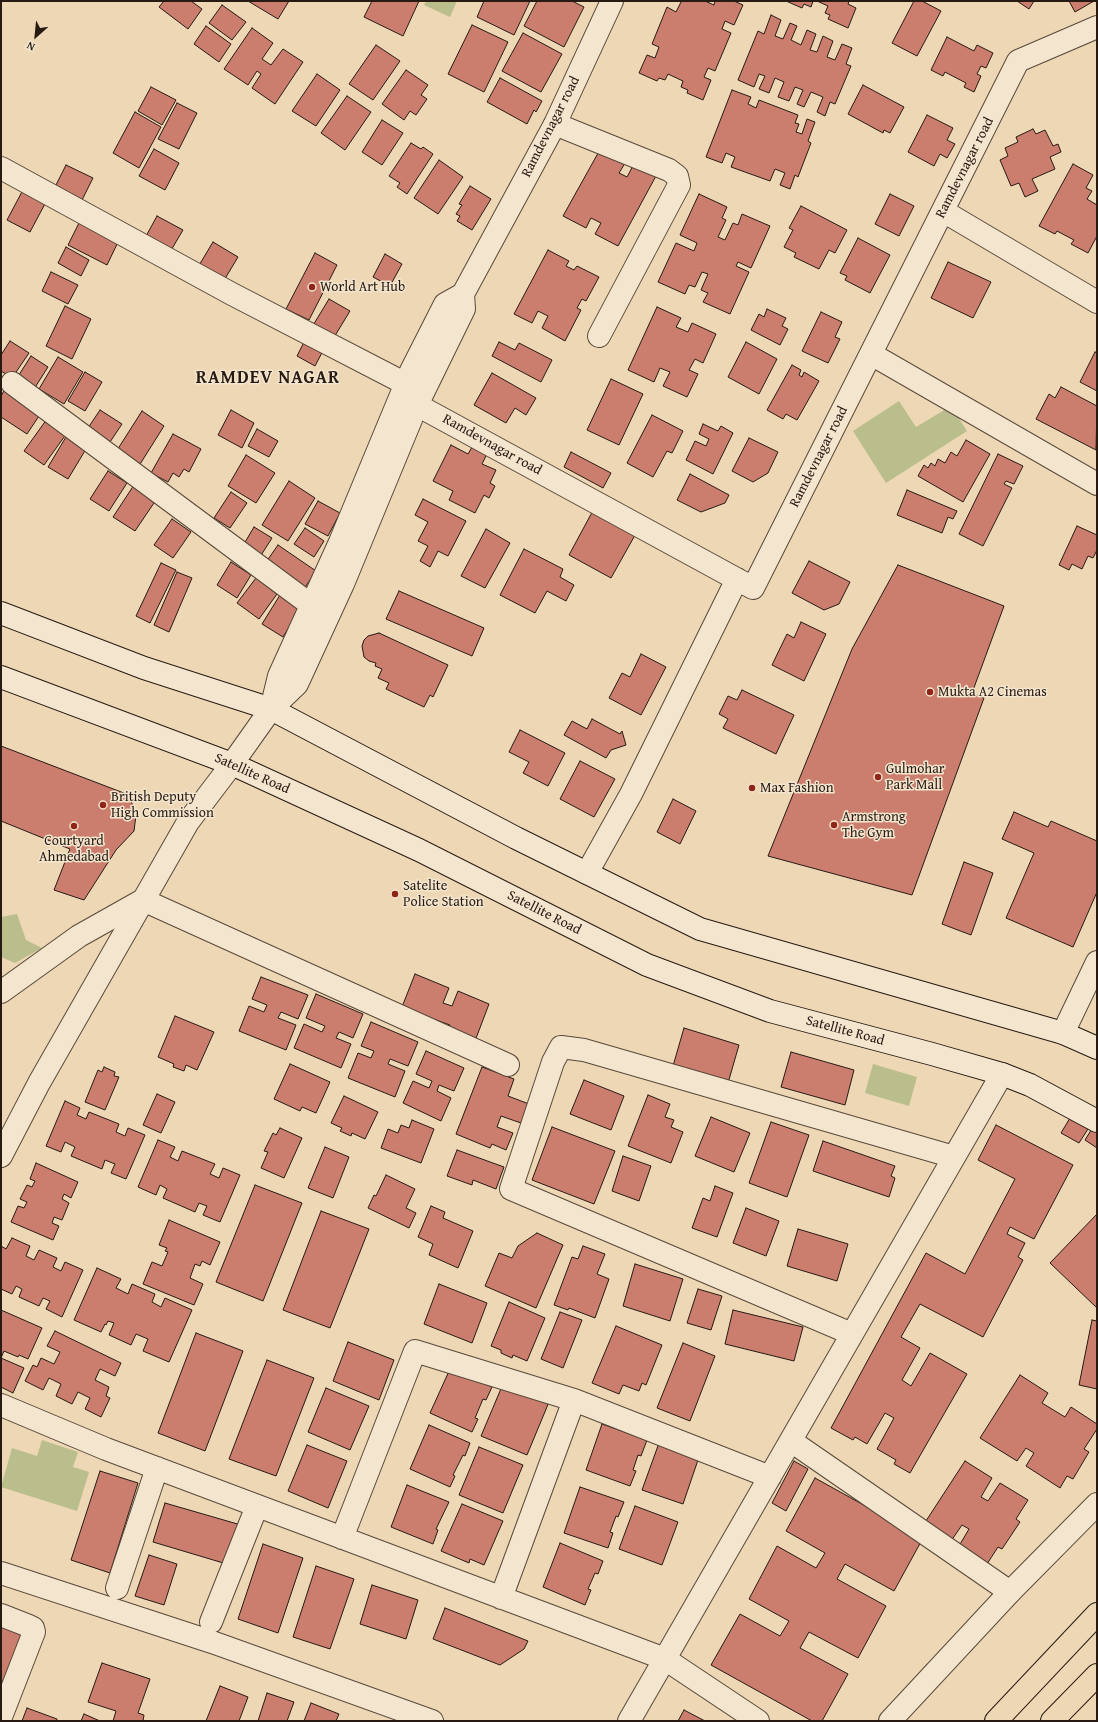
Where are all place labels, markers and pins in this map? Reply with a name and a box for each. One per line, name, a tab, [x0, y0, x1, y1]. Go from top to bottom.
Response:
place label: World Art Hub	[320, 279, 405, 295]
marker: World Art Hub	[307, 282, 317, 292]
place label: Mukta A2 Cinemas	[938, 684, 1047, 700]
marker: Mukta A2 Cinemas	[925, 687, 935, 697]
place label: Gulmohar Park Mall	[886, 761, 945, 794]
marker: Gulmohar Park Mall	[873, 772, 883, 782]
place label: Max Fashion	[760, 780, 834, 796]
marker: Max Fashion	[747, 783, 757, 793]
place label: British Deputy High Commission	[111, 789, 214, 822]
marker: British Deputy High Commission	[98, 800, 108, 810]
place label: Armstrong The Gym	[842, 809, 906, 842]
marker: Armstrong The Gym	[829, 820, 839, 830]
marker: Courtyard Ahmedabad	[69, 821, 79, 831]
place label: Courtyard Ahmedabad	[39, 833, 109, 866]
place label: Satelite Police Station	[403, 878, 484, 910]
marker: Satelite Police Station	[390, 889, 400, 899]

